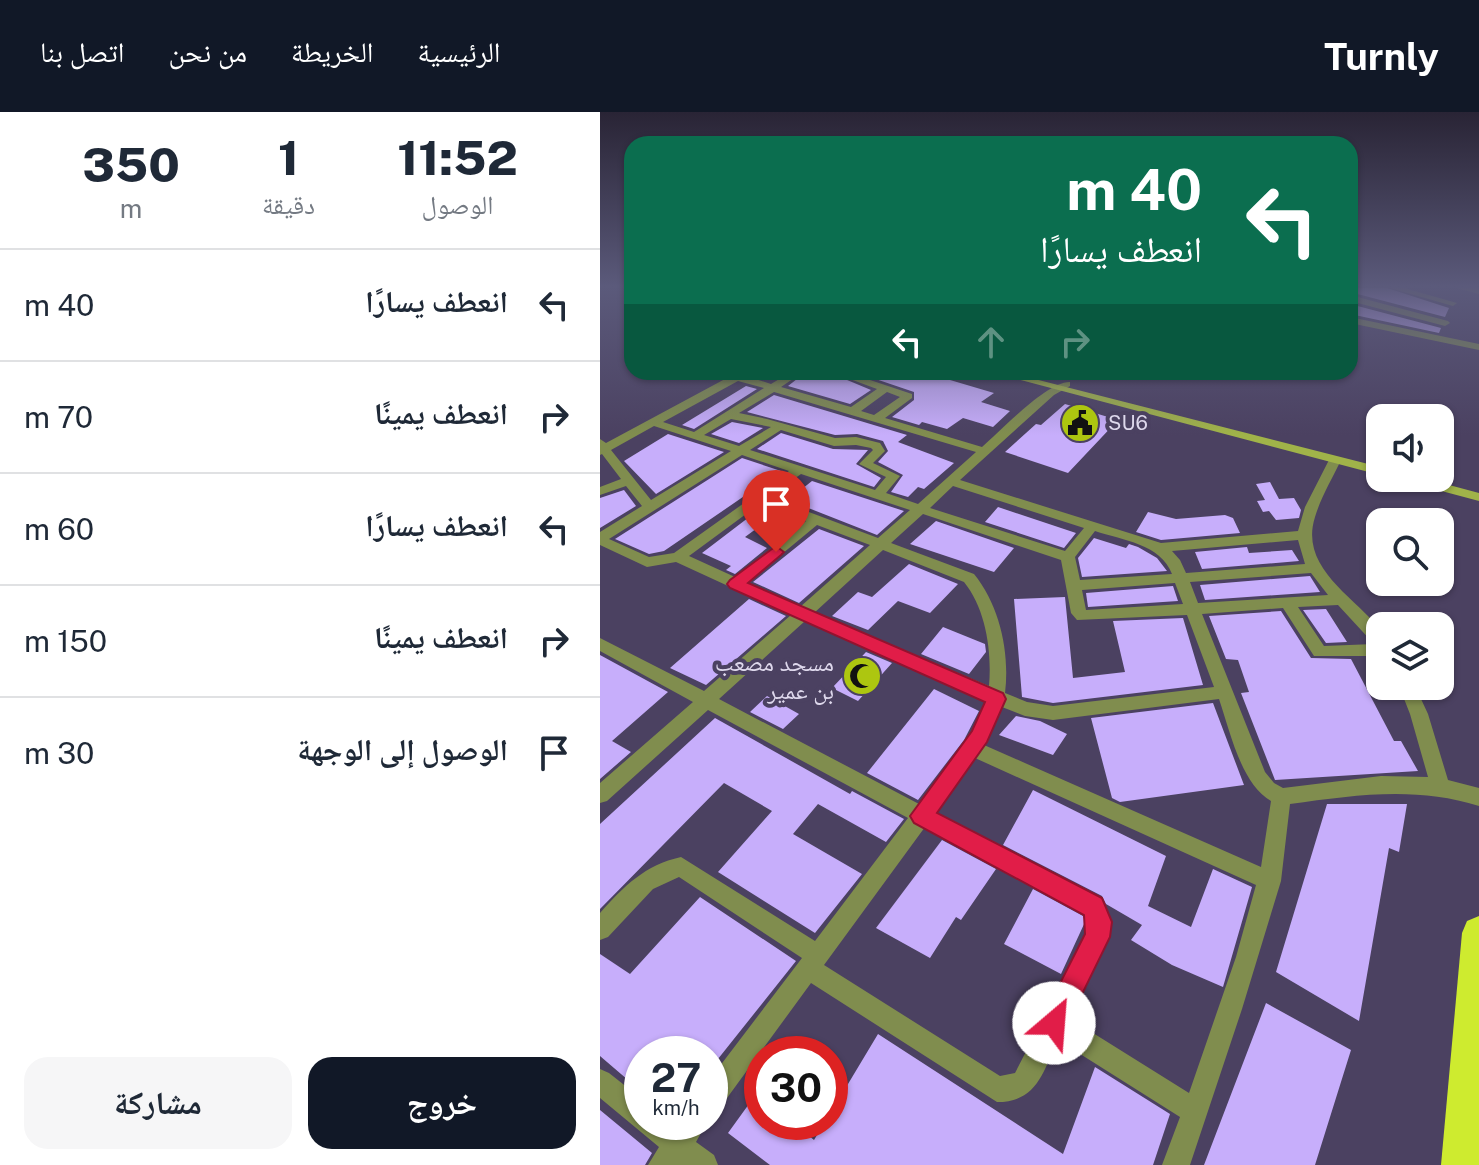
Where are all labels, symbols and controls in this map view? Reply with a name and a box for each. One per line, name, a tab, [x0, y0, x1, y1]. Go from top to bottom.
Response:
text: Turnly	[1324, 34, 1439, 79]
text: اتصل بنا	[40, 35, 124, 68]
text: من نحن	[168, 35, 247, 68]
text: الخريطة	[291, 35, 374, 68]
text: الرئيسية	[418, 35, 501, 68]
text: 1	[278, 129, 299, 186]
text: 11:52	[397, 129, 518, 186]
text: 350	[82, 136, 180, 193]
text: 40 m	[1066, 157, 1202, 223]
icon: left	[1230, 168, 1334, 272]
text: دقيقة	[262, 189, 315, 220]
text: الوصول	[422, 189, 493, 220]
text: m	[120, 193, 142, 224]
text: انعطف يسارًا	[1040, 228, 1202, 270]
text: انعطف يسارًا	[365, 283, 508, 319]
icon: left	[532, 283, 576, 327]
text: 40 m	[24, 287, 94, 323]
icon: left	[885, 320, 929, 364]
icon: ahead	[969, 320, 1013, 364]
icon: right	[1053, 320, 1097, 364]
text: انعطف يمينًا	[374, 395, 508, 431]
icon: right	[532, 395, 576, 439]
text: 70 m	[24, 399, 93, 435]
public building icon: SU6	[1059, 402, 1101, 444]
map controls	[1366, 404, 1454, 700]
button: sound	[1366, 404, 1454, 492]
place label: SU6	[1108, 411, 1148, 435]
pin	[742, 470, 810, 552]
icon: arrive	[754, 482, 798, 526]
text: انعطف يسارًا	[365, 507, 508, 543]
icon: left	[532, 507, 576, 551]
button: search	[1366, 508, 1454, 596]
text: 60 m	[24, 511, 94, 547]
button: layers	[1366, 612, 1454, 700]
text: انعطف يمينًا	[374, 619, 508, 655]
icon: right	[532, 619, 576, 663]
text: 150 m	[24, 623, 107, 659]
place label: مسجد مصعب بن عمير	[715, 648, 834, 705]
mosque icon: مسجد مصعب بن عمير	[841, 655, 883, 697]
text: الوصول إلى الوجهة	[297, 731, 508, 767]
icon: arrive	[532, 731, 576, 775]
text: 30 m	[24, 735, 94, 771]
position arrow	[1012, 981, 1096, 1065]
speed limit sign: 30	[744, 1036, 848, 1140]
text: 27	[651, 1054, 701, 1101]
button: مشاركة	[24, 1057, 292, 1149]
button: خروج	[308, 1057, 576, 1149]
text: km/h	[652, 1096, 700, 1120]

